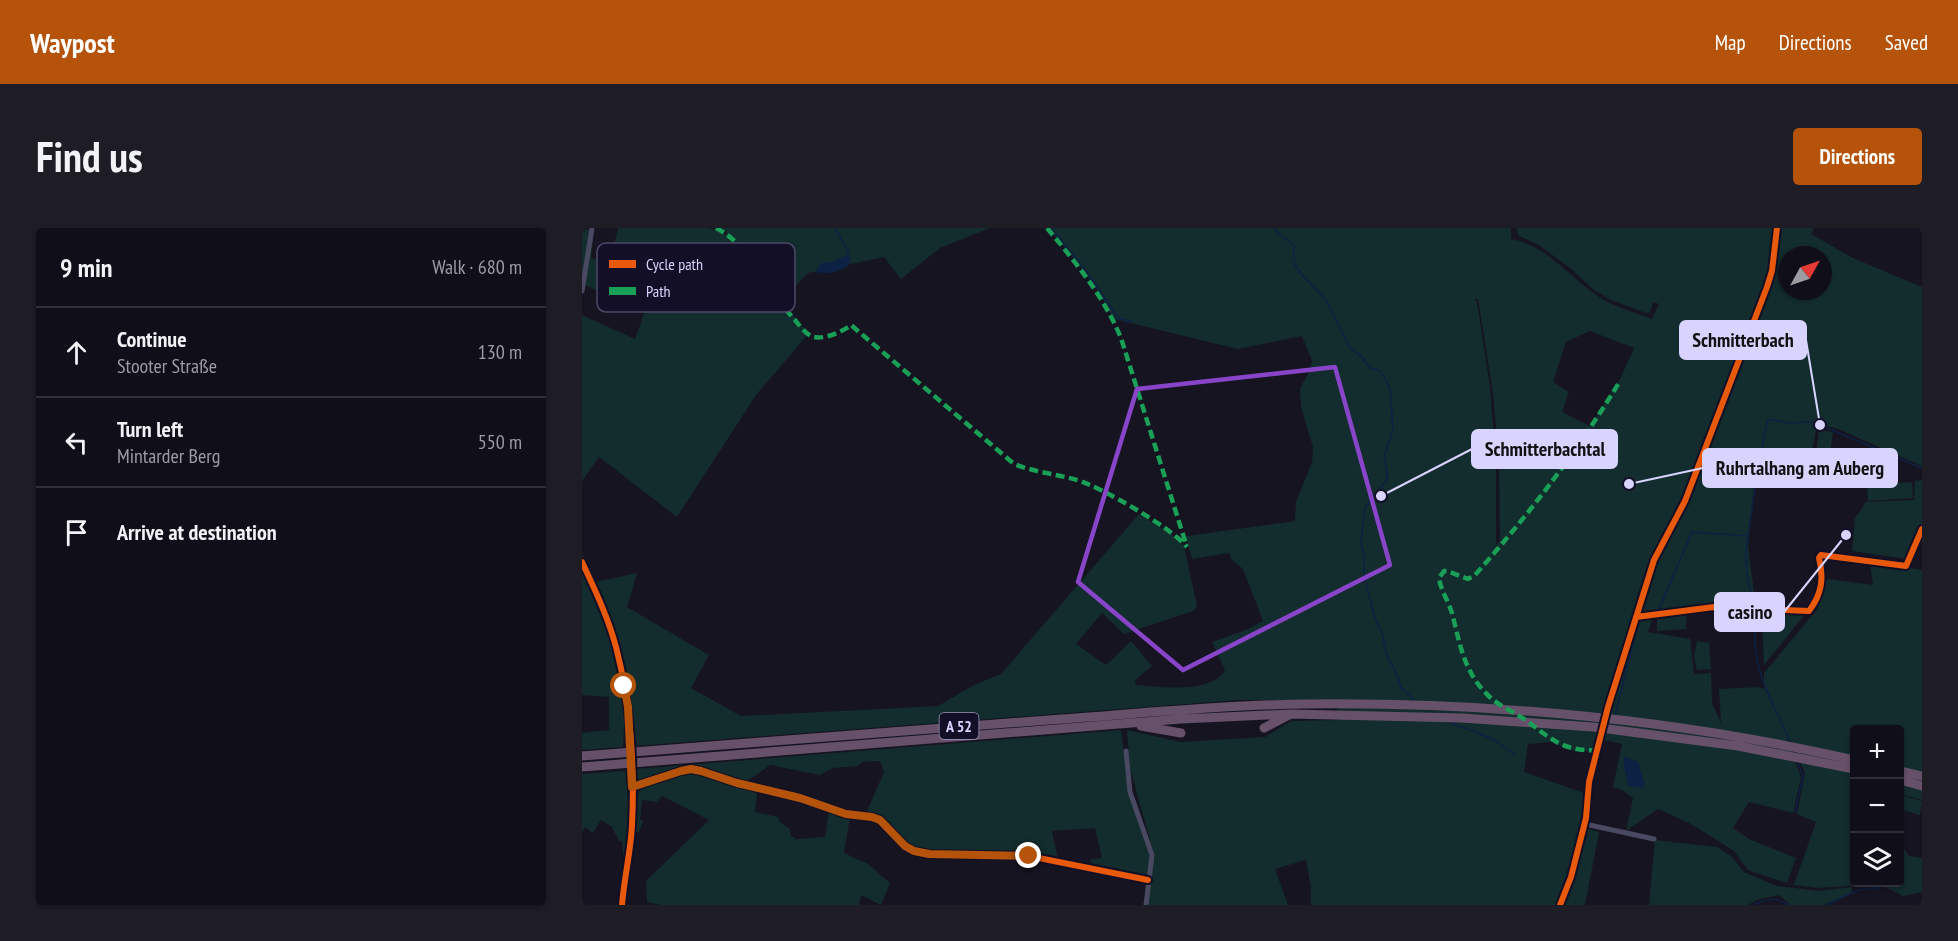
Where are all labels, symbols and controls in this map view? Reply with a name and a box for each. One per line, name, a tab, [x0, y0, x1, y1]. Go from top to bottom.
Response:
text: Waypost	[30, 24, 115, 61]
text: Map	[1715, 29, 1746, 56]
text: Directions	[1779, 29, 1852, 56]
text: Saved	[1885, 29, 1928, 56]
button: Directions	[1793, 128, 1922, 185]
text: Find us	[36, 129, 143, 184]
legend	[597, 243, 795, 312]
north arrow	[1778, 246, 1832, 300]
text: 9 min	[60, 251, 113, 284]
text: Walk · 680 m	[432, 254, 522, 280]
text: Cycle path	[646, 254, 703, 274]
text: Path	[646, 281, 671, 301]
callout: Schmitterbach	[1680, 321, 1806, 359]
text: Continue	[117, 325, 187, 353]
text: Schmitterbach	[1692, 327, 1794, 353]
icon: ahead	[60, 336, 93, 369]
text: 130 m	[478, 339, 522, 365]
text: Stooter Straße	[117, 353, 217, 379]
text: Turn left	[117, 415, 183, 443]
icon: left	[60, 426, 93, 459]
text: 550 m	[478, 429, 522, 455]
callout: Schmitterbachtal	[1472, 430, 1617, 468]
text: Schmitterbachtal	[1485, 436, 1605, 462]
text: Mintarder Berg	[117, 443, 220, 469]
callout: Ruhrtalhang am Auberg	[1703, 449, 1897, 487]
text: Ruhrtalhang am Auberg	[1716, 455, 1884, 481]
icon: arrive	[60, 516, 93, 549]
text: Arrive at destination	[117, 518, 277, 546]
callout: casino	[1715, 593, 1784, 631]
text: casino	[1728, 599, 1772, 625]
route start	[610, 672, 636, 698]
road number: A 52	[940, 713, 979, 739]
map controls	[1850, 725, 1904, 887]
button: +	[1850, 725, 1904, 779]
button: −	[1850, 779, 1904, 833]
button: layers	[1850, 833, 1904, 887]
route end	[1015, 842, 1041, 868]

